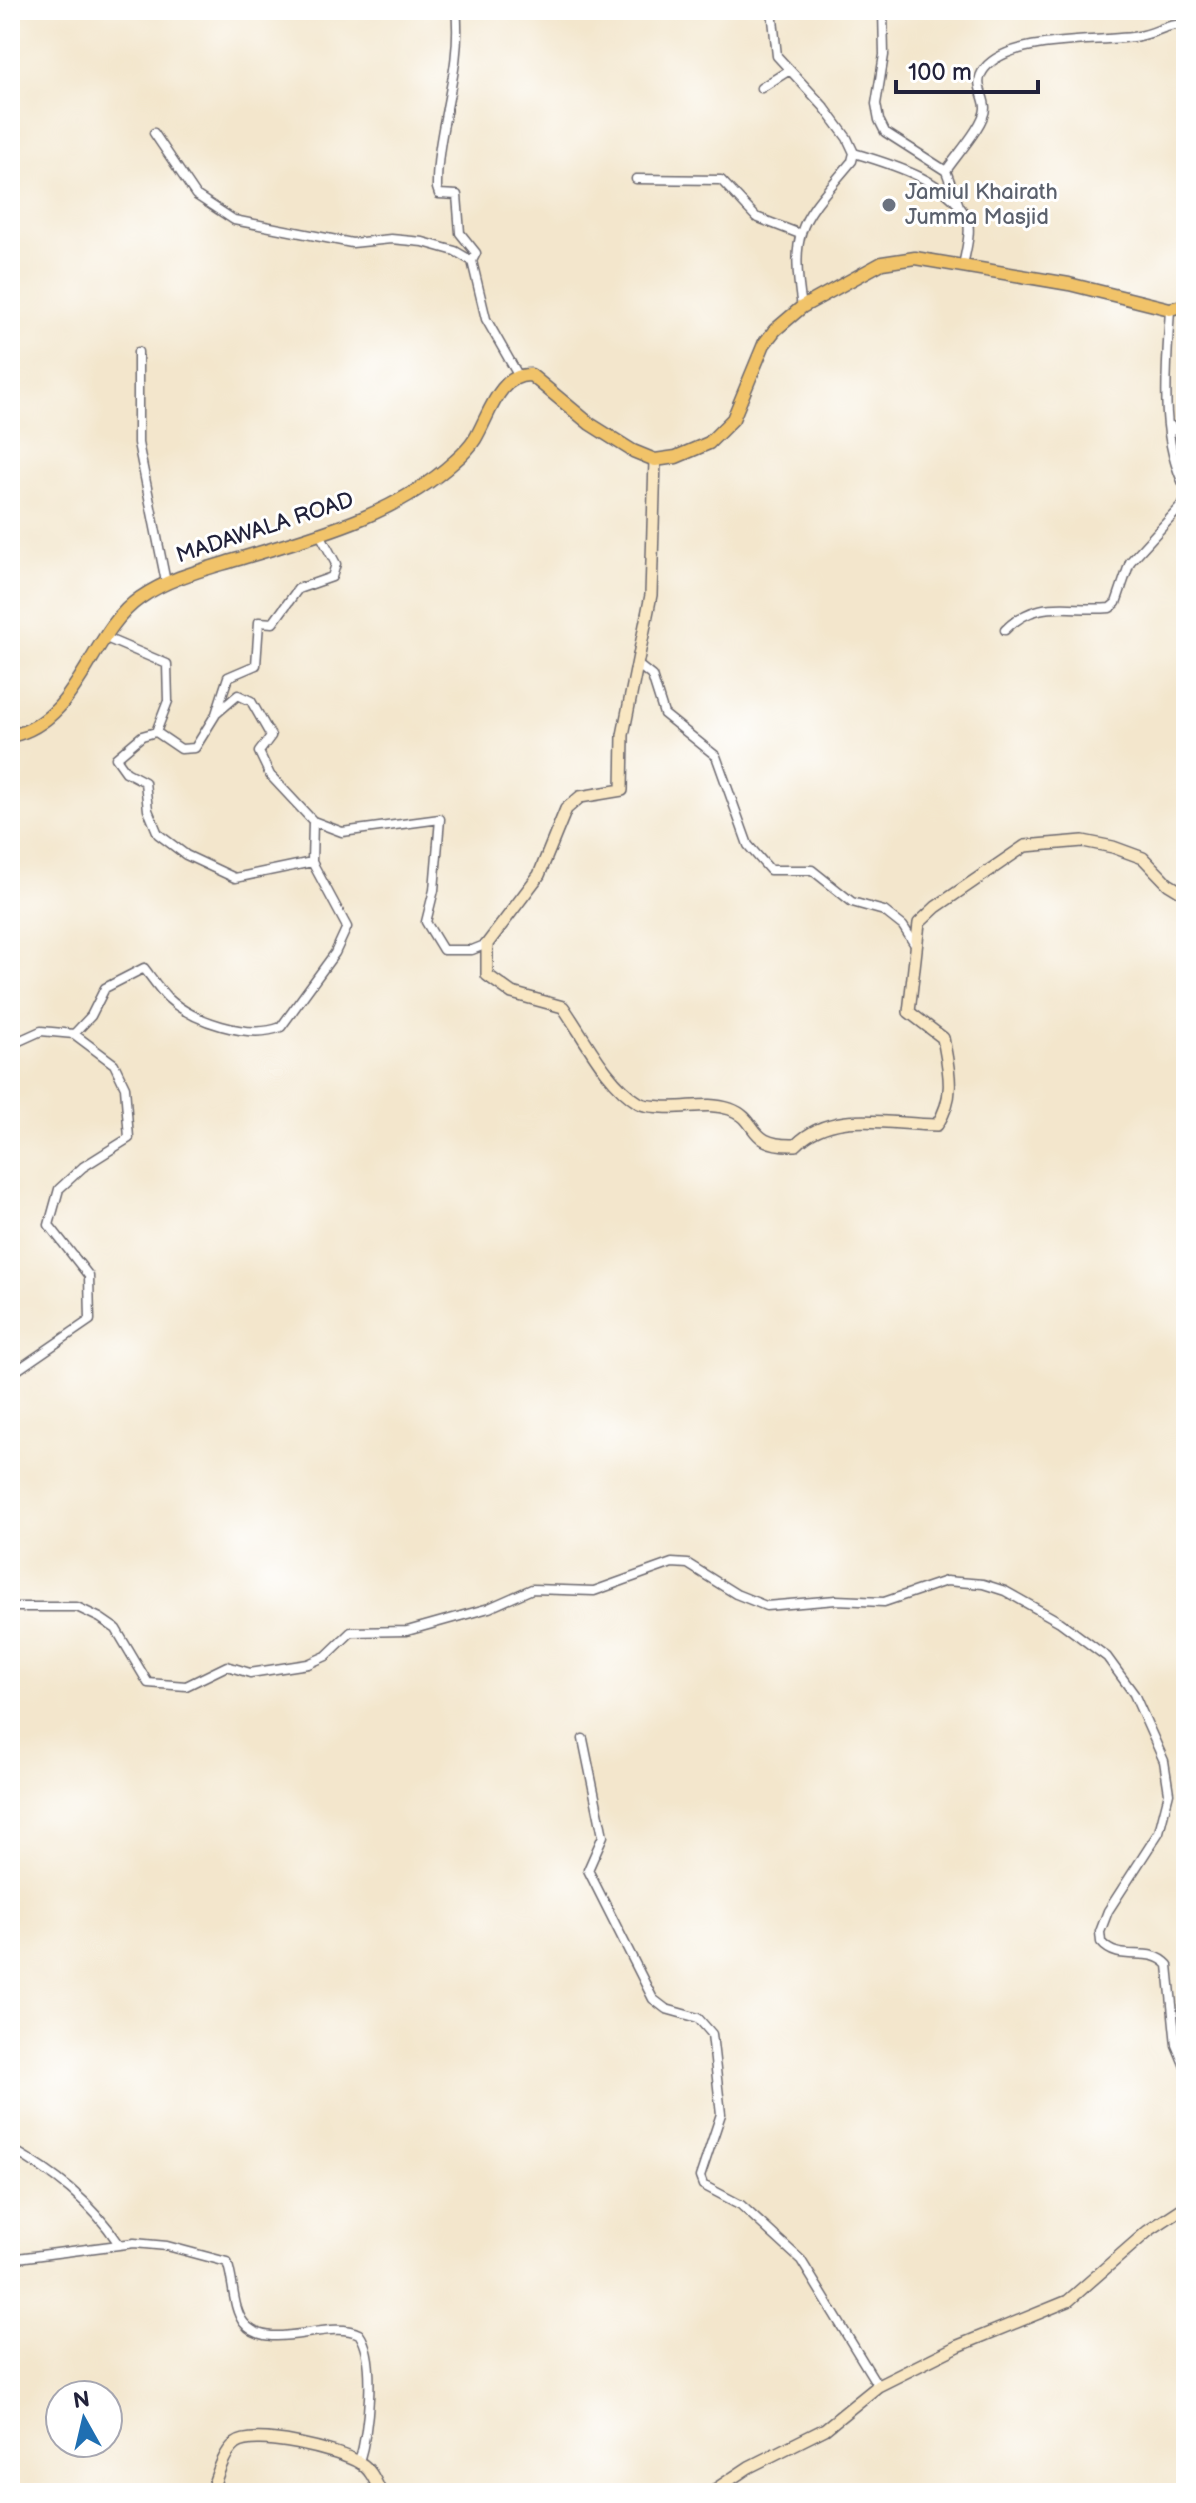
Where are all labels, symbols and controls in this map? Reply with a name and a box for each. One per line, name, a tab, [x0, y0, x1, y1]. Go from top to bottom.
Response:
scale bar	[896, 44, 1038, 94]
text: 100 m	[908, 58, 972, 87]
place label: Jamiul Khairath Jumma Masjid	[905, 179, 1058, 231]
marker: Jamiul Khairath Jumma Masjid	[880, 196, 898, 214]
street label: MADAWALA ROAD	[173, 487, 357, 569]
north arrow	[44, 2379, 124, 2459]
text: N	[71, 2386, 91, 2415]

